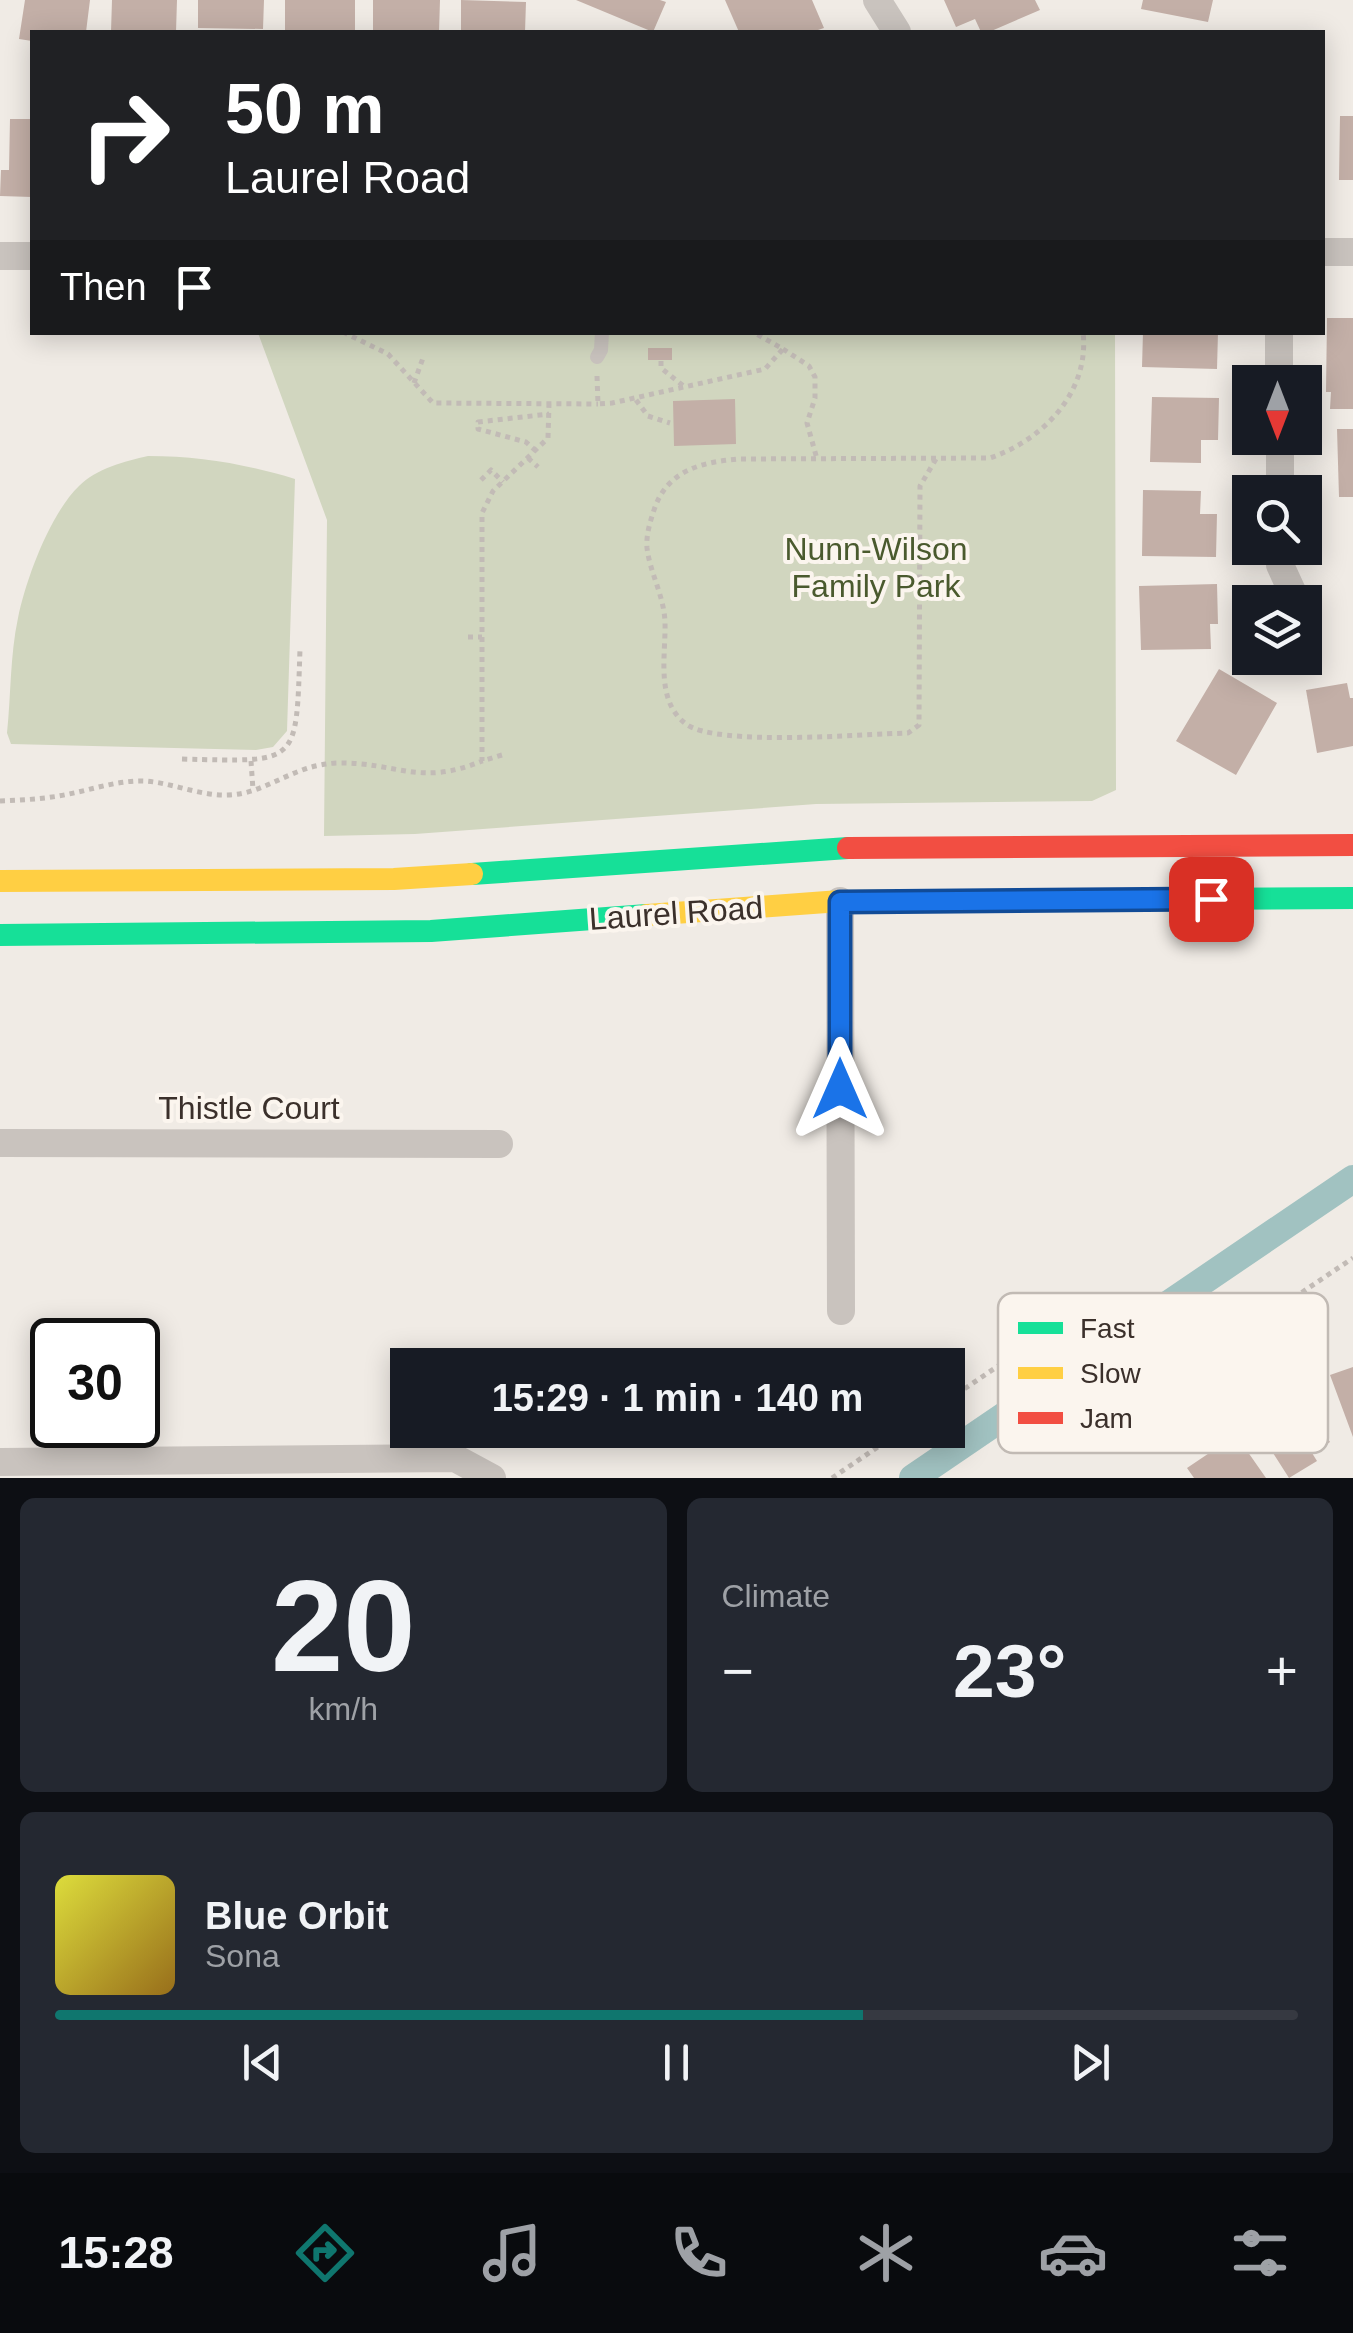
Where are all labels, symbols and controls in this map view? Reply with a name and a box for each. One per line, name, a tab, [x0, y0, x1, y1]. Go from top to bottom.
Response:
icon: right	[60, 70, 190, 200]
text: 50 m	[225, 70, 385, 148]
text: Laurel Road	[225, 152, 470, 203]
icon: arrive	[167, 260, 222, 315]
text: Then	[60, 266, 147, 308]
north arrow	[1232, 365, 1322, 455]
map controls	[1232, 365, 1322, 675]
button: search	[1232, 475, 1322, 565]
park label: Nunn-Wilson Family Park	[784, 531, 968, 604]
button: layers	[1232, 585, 1322, 675]
pin	[1169, 857, 1254, 942]
icon: arrive	[1184, 872, 1239, 927]
street label: Laurel Road	[588, 889, 764, 937]
position arrow	[788, 1037, 892, 1141]
street label: Thistle Court	[158, 1090, 340, 1126]
legend	[998, 1293, 1328, 1453]
text: Fast	[1080, 1313, 1135, 1344]
speed limit sign: 30	[30, 1318, 160, 1448]
text: Slow	[1080, 1358, 1141, 1389]
text: 15:29 · 1 min · 140 m	[492, 1377, 863, 1419]
text: Jam	[1080, 1403, 1133, 1434]
text: 20	[271, 1553, 416, 1699]
text: Climate	[722, 1578, 830, 1614]
text: 23°	[953, 1629, 1066, 1713]
text: −	[722, 1640, 754, 1702]
text: +	[1266, 1640, 1298, 1702]
text: km/h	[309, 1691, 378, 1727]
text: Blue Orbit	[205, 1895, 389, 1937]
text: Sona	[205, 1938, 280, 1974]
icon: previous	[235, 2035, 290, 2090]
icon: pause	[649, 2035, 704, 2090]
icon: next	[1063, 2035, 1118, 2090]
icon: directions	[290, 2218, 360, 2288]
icon: music	[477, 2218, 547, 2288]
icon: phone	[664, 2218, 734, 2288]
icon: climate	[851, 2218, 921, 2288]
icon: car	[1038, 2218, 1108, 2288]
icon: filters	[1225, 2218, 1295, 2288]
text: 15:28	[58, 2227, 174, 2278]

